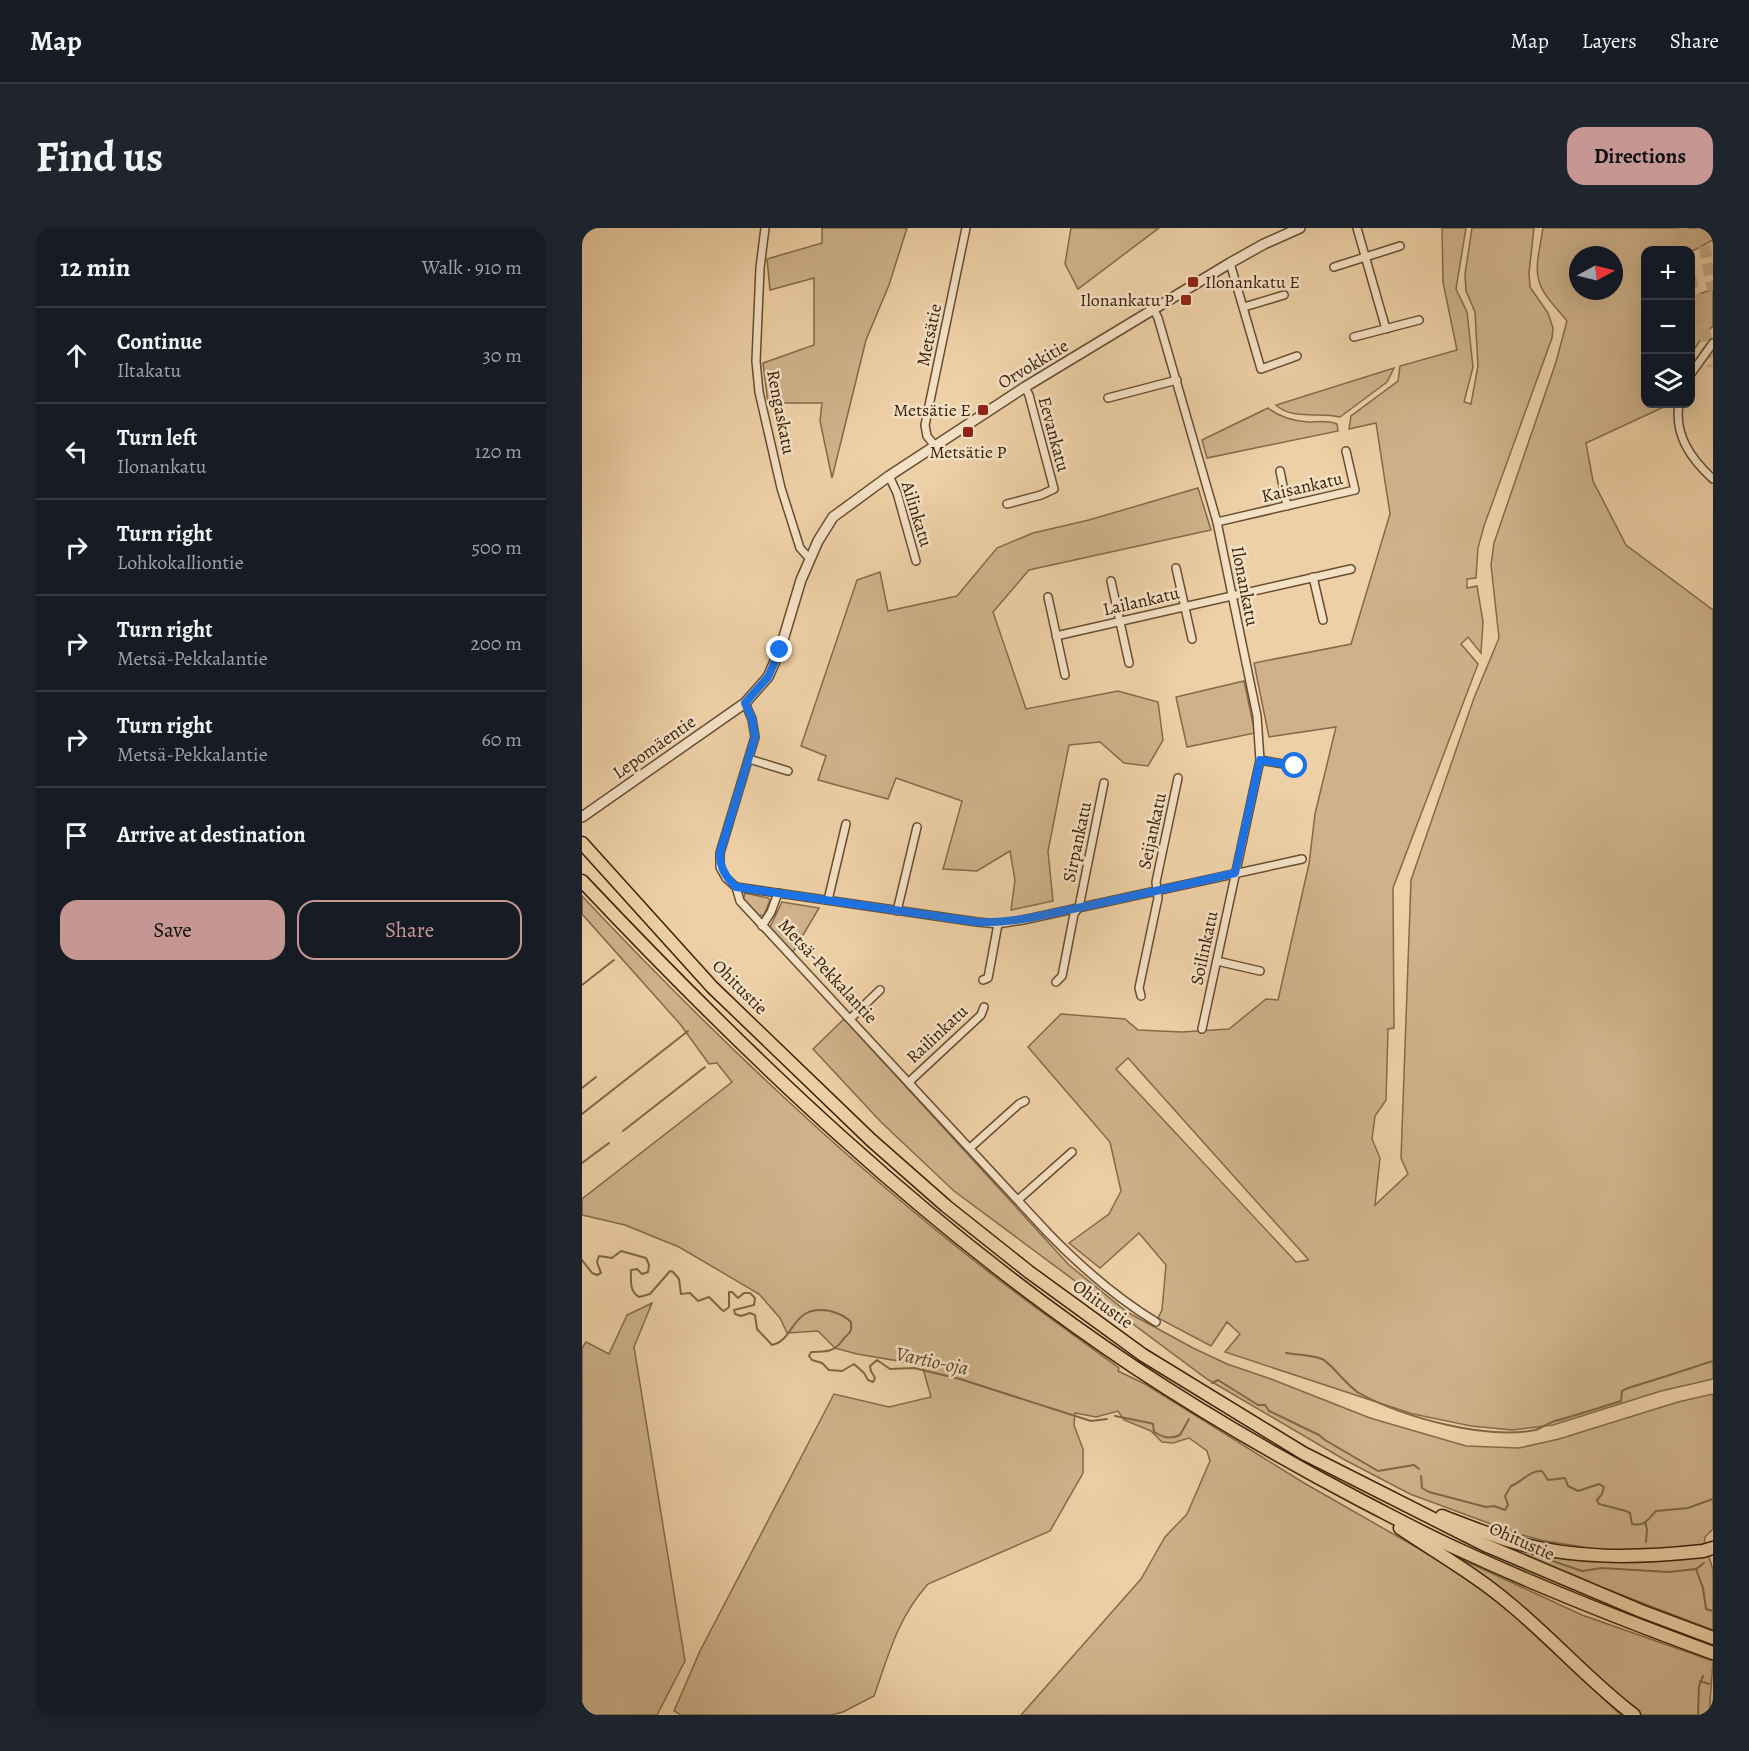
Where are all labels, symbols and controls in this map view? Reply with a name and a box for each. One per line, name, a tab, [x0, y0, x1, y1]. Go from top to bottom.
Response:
text: Map	[30, 22, 82, 60]
text: Map	[1510, 27, 1549, 55]
text: Layers	[1582, 27, 1637, 55]
text: Share	[1670, 27, 1719, 55]
button: Directions	[1567, 127, 1713, 185]
text: Find us	[36, 128, 163, 185]
north arrow	[1569, 246, 1623, 300]
map controls	[1641, 246, 1695, 408]
button: +	[1641, 246, 1695, 300]
text: 12 min	[60, 250, 130, 285]
text: Walk · 910 m	[422, 254, 522, 281]
place label: Ilonankatu E	[1205, 270, 1300, 294]
marker: Ilonankatu E	[1186, 275, 1200, 289]
place label: Ilonankatu P	[1080, 288, 1174, 312]
marker: Ilonankatu P	[1179, 293, 1193, 307]
button: −	[1641, 300, 1695, 354]
street label: Metsätie	[911, 301, 947, 369]
text: Continue	[117, 327, 202, 357]
street label: Orvokkitie	[993, 334, 1073, 394]
icon: ahead	[60, 339, 93, 372]
text: 30 m	[482, 342, 522, 369]
button: layers	[1641, 354, 1695, 408]
text: Iltakatu	[117, 357, 181, 384]
street label: Rengaskatu	[761, 368, 801, 456]
street label: Eevankatu	[1032, 394, 1076, 474]
place label: Metsätie E	[893, 398, 971, 422]
marker: Metsätie E	[976, 403, 990, 417]
text: Turn left	[117, 423, 197, 453]
marker: Metsätie P	[961, 425, 975, 439]
icon: left	[60, 435, 93, 468]
text: 120 m	[474, 438, 522, 465]
place label: Metsätie P	[929, 440, 1007, 464]
text: Ilonankatu	[117, 453, 207, 480]
street label: Kaisankatu	[1259, 466, 1345, 508]
street label: Ailinkatu	[895, 477, 938, 550]
text: Turn right	[117, 519, 213, 549]
icon: right	[60, 531, 93, 564]
text: 500 m	[471, 534, 522, 561]
street label: Ilonankatu	[1226, 544, 1265, 628]
text: Lohkokalliontie	[117, 549, 244, 576]
street label: Lailankatu	[1100, 580, 1182, 621]
text: Turn right	[117, 615, 213, 645]
icon: right	[60, 627, 93, 660]
text: 200 m	[471, 630, 522, 657]
route end	[766, 636, 792, 662]
text: Metsä-Pekkalantie	[117, 645, 268, 672]
street label: Lepomäentie	[608, 710, 700, 784]
text: Turn right	[117, 711, 213, 741]
icon: right	[60, 723, 93, 756]
text: 60 m	[482, 726, 522, 753]
text: Metsä-Pekkalantie	[117, 741, 268, 768]
route start	[1281, 752, 1307, 778]
street label: Seijankatu	[1132, 790, 1172, 872]
street label: Sirpankatu	[1057, 799, 1097, 884]
icon: arrive	[60, 819, 93, 852]
text: Arrive at destination	[117, 820, 306, 850]
button: Save	[60, 900, 285, 960]
button: Share	[297, 900, 522, 960]
street label: Soilinkatu	[1184, 908, 1224, 987]
street label: Metsä-Pekkalantie	[773, 913, 883, 1029]
street label: Ohitustie	[707, 954, 773, 1020]
street label: Railinkatu	[901, 999, 973, 1069]
street label: Ohitustie	[1068, 1274, 1138, 1334]
water label: Vartio-oja	[893, 1340, 971, 1382]
street label: Ohitustie	[1486, 1516, 1558, 1566]

